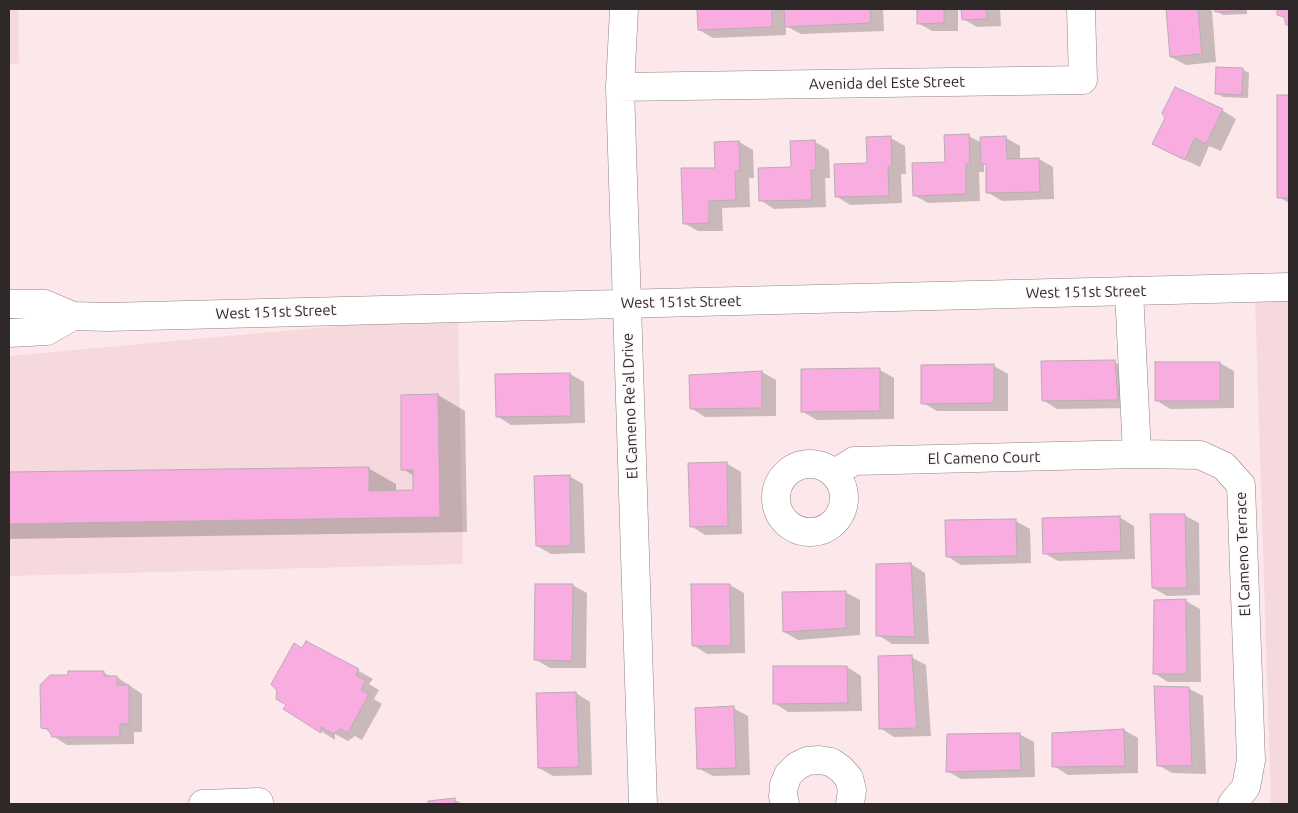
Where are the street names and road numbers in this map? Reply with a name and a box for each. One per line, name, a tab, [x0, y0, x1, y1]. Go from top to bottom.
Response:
street label: Avenida del Este Street	[809, 73, 965, 93]
street label: West 151st Street	[1025, 282, 1147, 302]
street label: West 151st Street	[620, 292, 742, 312]
street label: West 151st Street	[215, 301, 337, 323]
street label: El Cameno Re'al Drive	[618, 333, 642, 479]
street label: El Cameno Court	[927, 448, 1041, 468]
street label: El Cameno Terrace	[1232, 491, 1254, 617]

